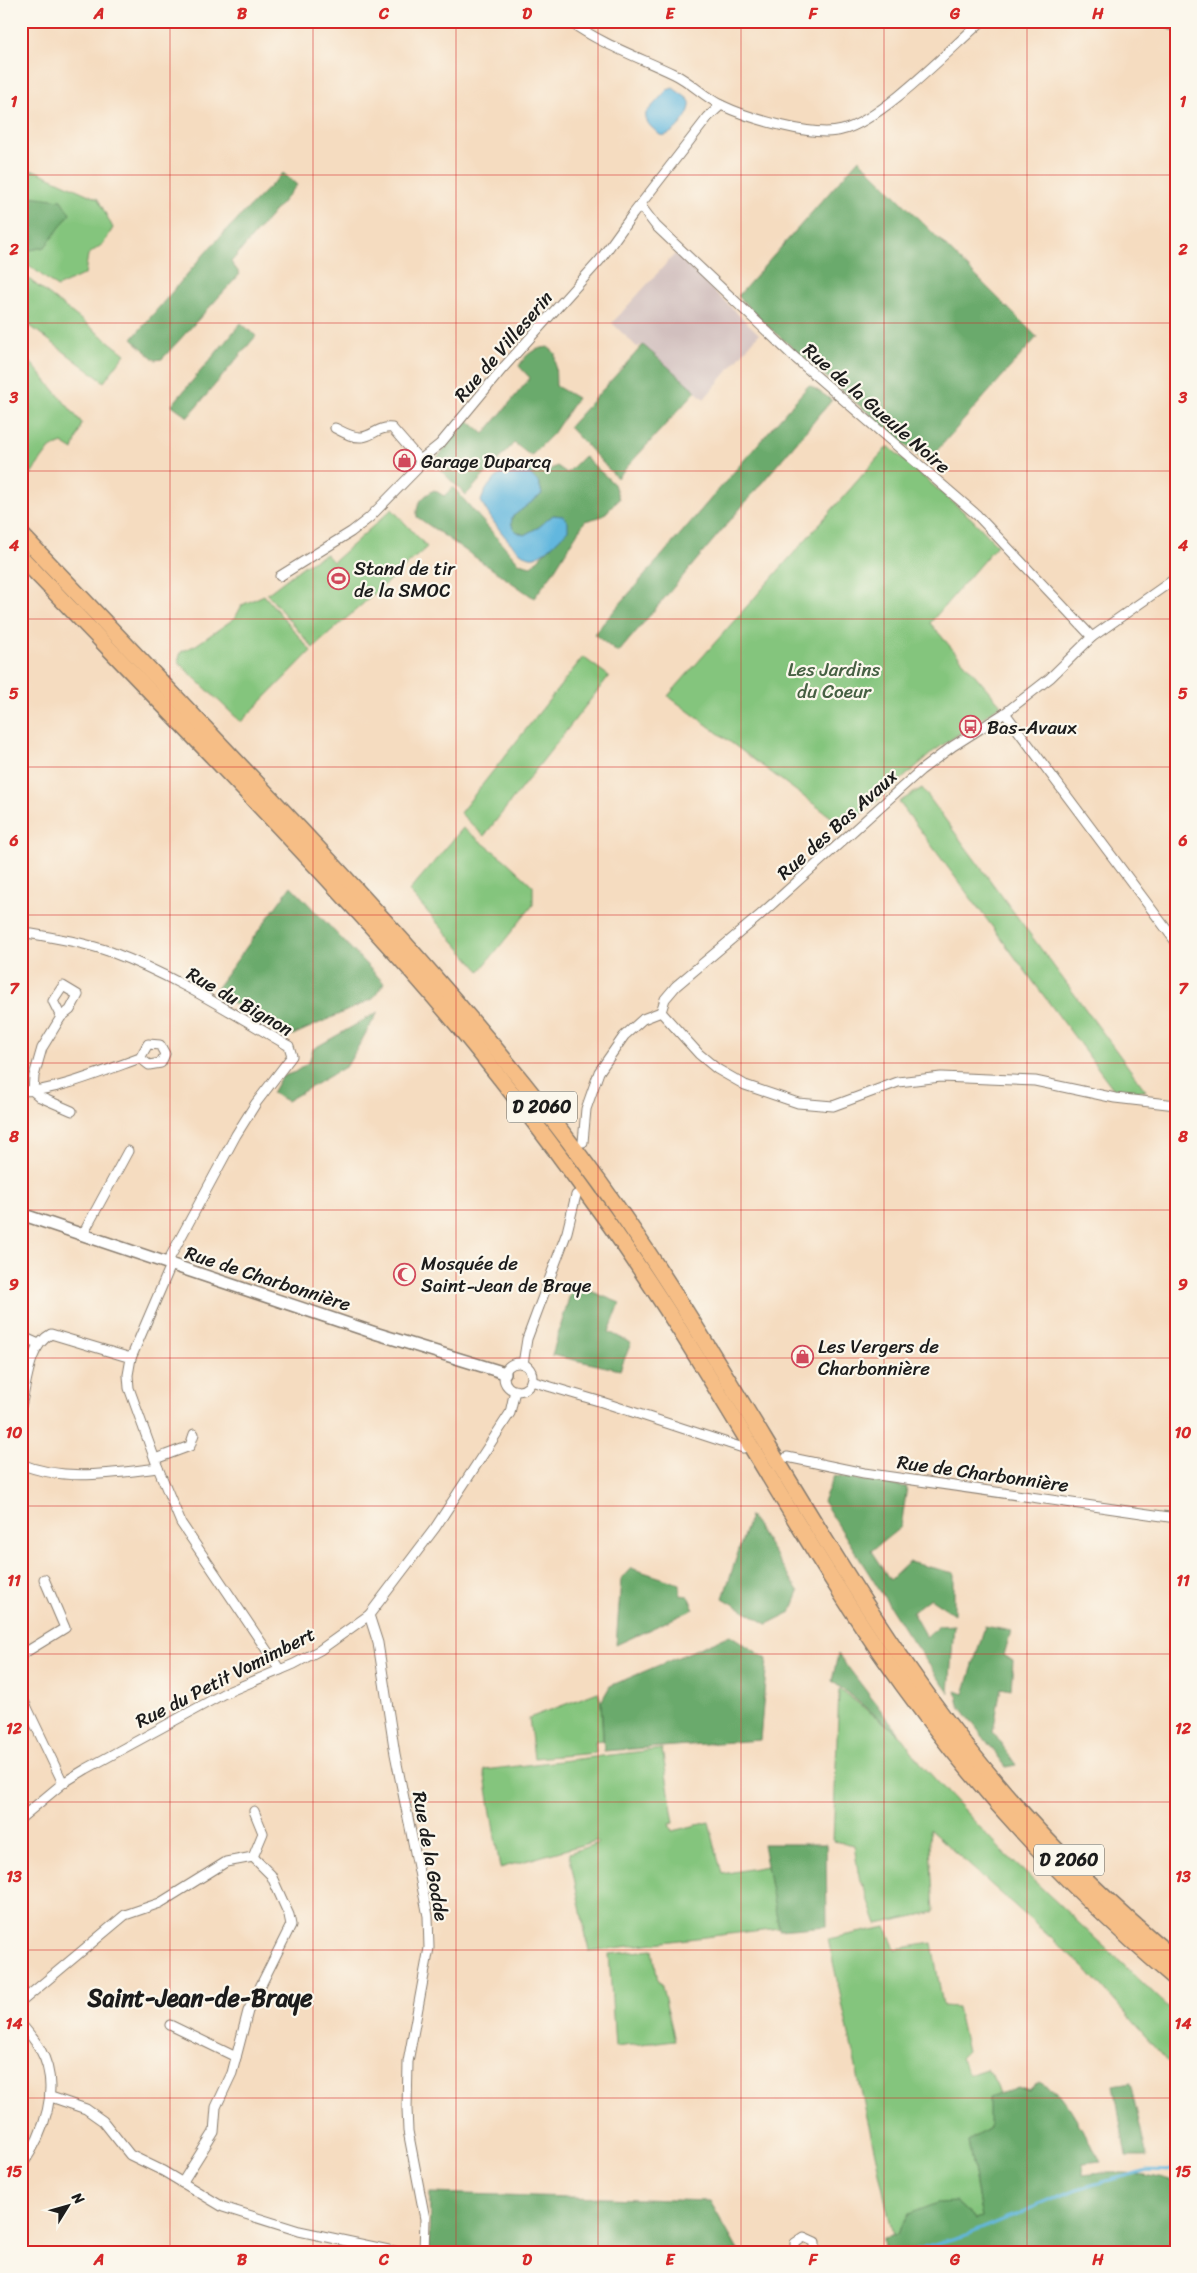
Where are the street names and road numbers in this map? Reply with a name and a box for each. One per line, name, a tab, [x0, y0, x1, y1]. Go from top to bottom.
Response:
street label: Rue de Villeserin	[445, 283, 561, 410]
street label: Rue de la Gueule Noire	[795, 334, 958, 482]
street label: Rue des Bas Avaux	[769, 760, 906, 888]
street label: Rue du Bignon	[180, 957, 299, 1045]
road number: D 2060	[507, 1092, 577, 1122]
street label: Rue de Charbonnière	[181, 1236, 355, 1321]
street label: Rue de Charbonnière	[895, 1445, 1071, 1502]
street label: Rue du Petit Vomimbert	[129, 1618, 321, 1737]
street label: Rue de la Godde	[403, 1789, 458, 1924]
road number: D 2060	[1034, 1844, 1104, 1876]

